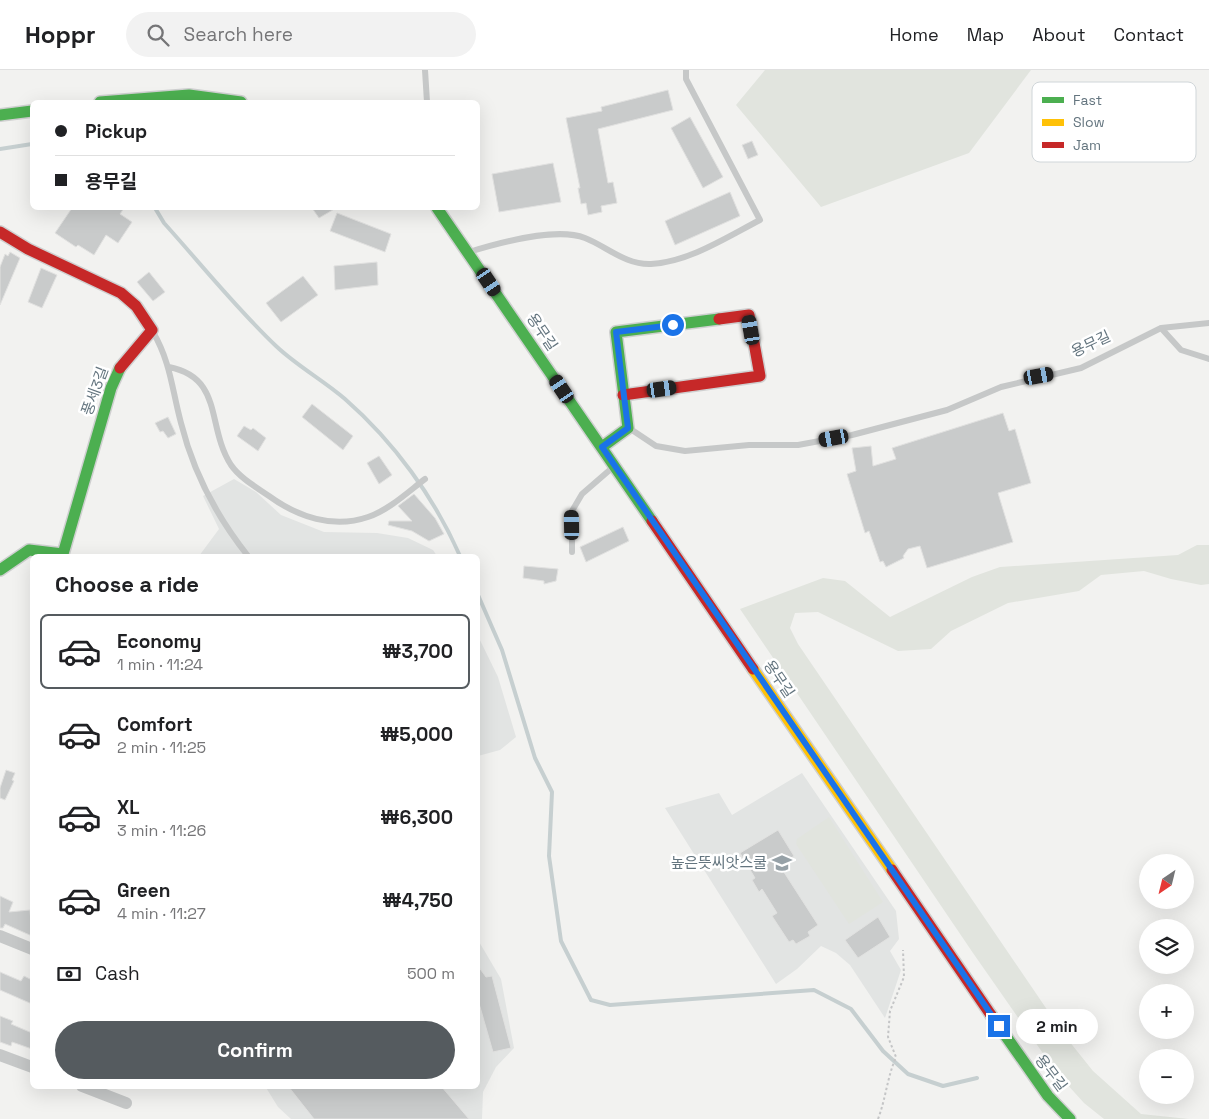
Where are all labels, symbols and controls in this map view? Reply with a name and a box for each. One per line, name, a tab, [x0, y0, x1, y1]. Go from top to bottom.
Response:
search box	[126, 12, 476, 57]
text: Hoppr	[25, 19, 96, 50]
icon: search	[144, 21, 172, 49]
text: Search here	[184, 22, 293, 47]
text: Home	[890, 23, 939, 46]
text: Map	[967, 23, 1004, 46]
text: About	[1032, 23, 1086, 46]
text: Contact	[1114, 23, 1184, 46]
legend	[1032, 82, 1196, 162]
text: Fast	[1073, 91, 1102, 109]
text: Slow	[1073, 113, 1105, 131]
text: Pickup	[85, 119, 147, 144]
text: Jam	[1073, 136, 1101, 154]
text: 용무길	[85, 169, 137, 194]
car	[474, 265, 503, 299]
street label: 용무길	[523, 309, 562, 354]
route start	[662, 314, 684, 336]
car	[741, 314, 760, 346]
street label: 용무길	[1068, 326, 1114, 361]
street label: 풍세3길	[77, 364, 112, 418]
car	[1022, 366, 1055, 386]
car	[547, 372, 576, 406]
car	[646, 379, 677, 399]
car	[817, 428, 850, 448]
car	[564, 510, 579, 540]
text: Choose a ride	[55, 570, 199, 598]
icon: car	[57, 629, 102, 674]
text: Economy	[117, 629, 201, 654]
text: ₩3,700	[382, 639, 453, 664]
text: 1 min · 11:24	[117, 654, 203, 675]
street label: 용무길	[760, 656, 799, 701]
icon: car	[57, 712, 102, 757]
text: Comfort	[117, 712, 193, 737]
text: ₩5,000	[380, 722, 453, 747]
text: 2 min · 11:25	[117, 737, 206, 758]
icon: car	[57, 795, 102, 840]
text: XL	[117, 795, 140, 820]
text: ₩6,300	[380, 805, 453, 830]
text: 3 min · 11:26	[117, 820, 206, 841]
school or university icon: 높은뜻씨앗스쿨	[771, 852, 793, 874]
place label: 높은뜻씨앗스쿨	[670, 853, 767, 872]
north arrow	[1139, 854, 1194, 909]
map controls	[1139, 854, 1194, 1104]
icon: car	[57, 878, 102, 923]
text: Green	[117, 878, 170, 903]
text: ₩4,750	[382, 888, 453, 913]
text: 4 min · 11:27	[117, 903, 206, 924]
button: layers	[1139, 919, 1194, 974]
icon: cash	[55, 960, 83, 988]
text: Cash	[95, 961, 140, 986]
text: 500 m	[407, 963, 455, 984]
button: +	[1139, 984, 1194, 1039]
callout: 2 min	[1016, 1008, 1099, 1044]
route end	[988, 1015, 1010, 1037]
text: 2 min	[1036, 1016, 1078, 1037]
button: Confirm	[55, 1021, 455, 1079]
button: −	[1139, 1049, 1194, 1104]
street label: 용무길	[1031, 1050, 1071, 1095]

